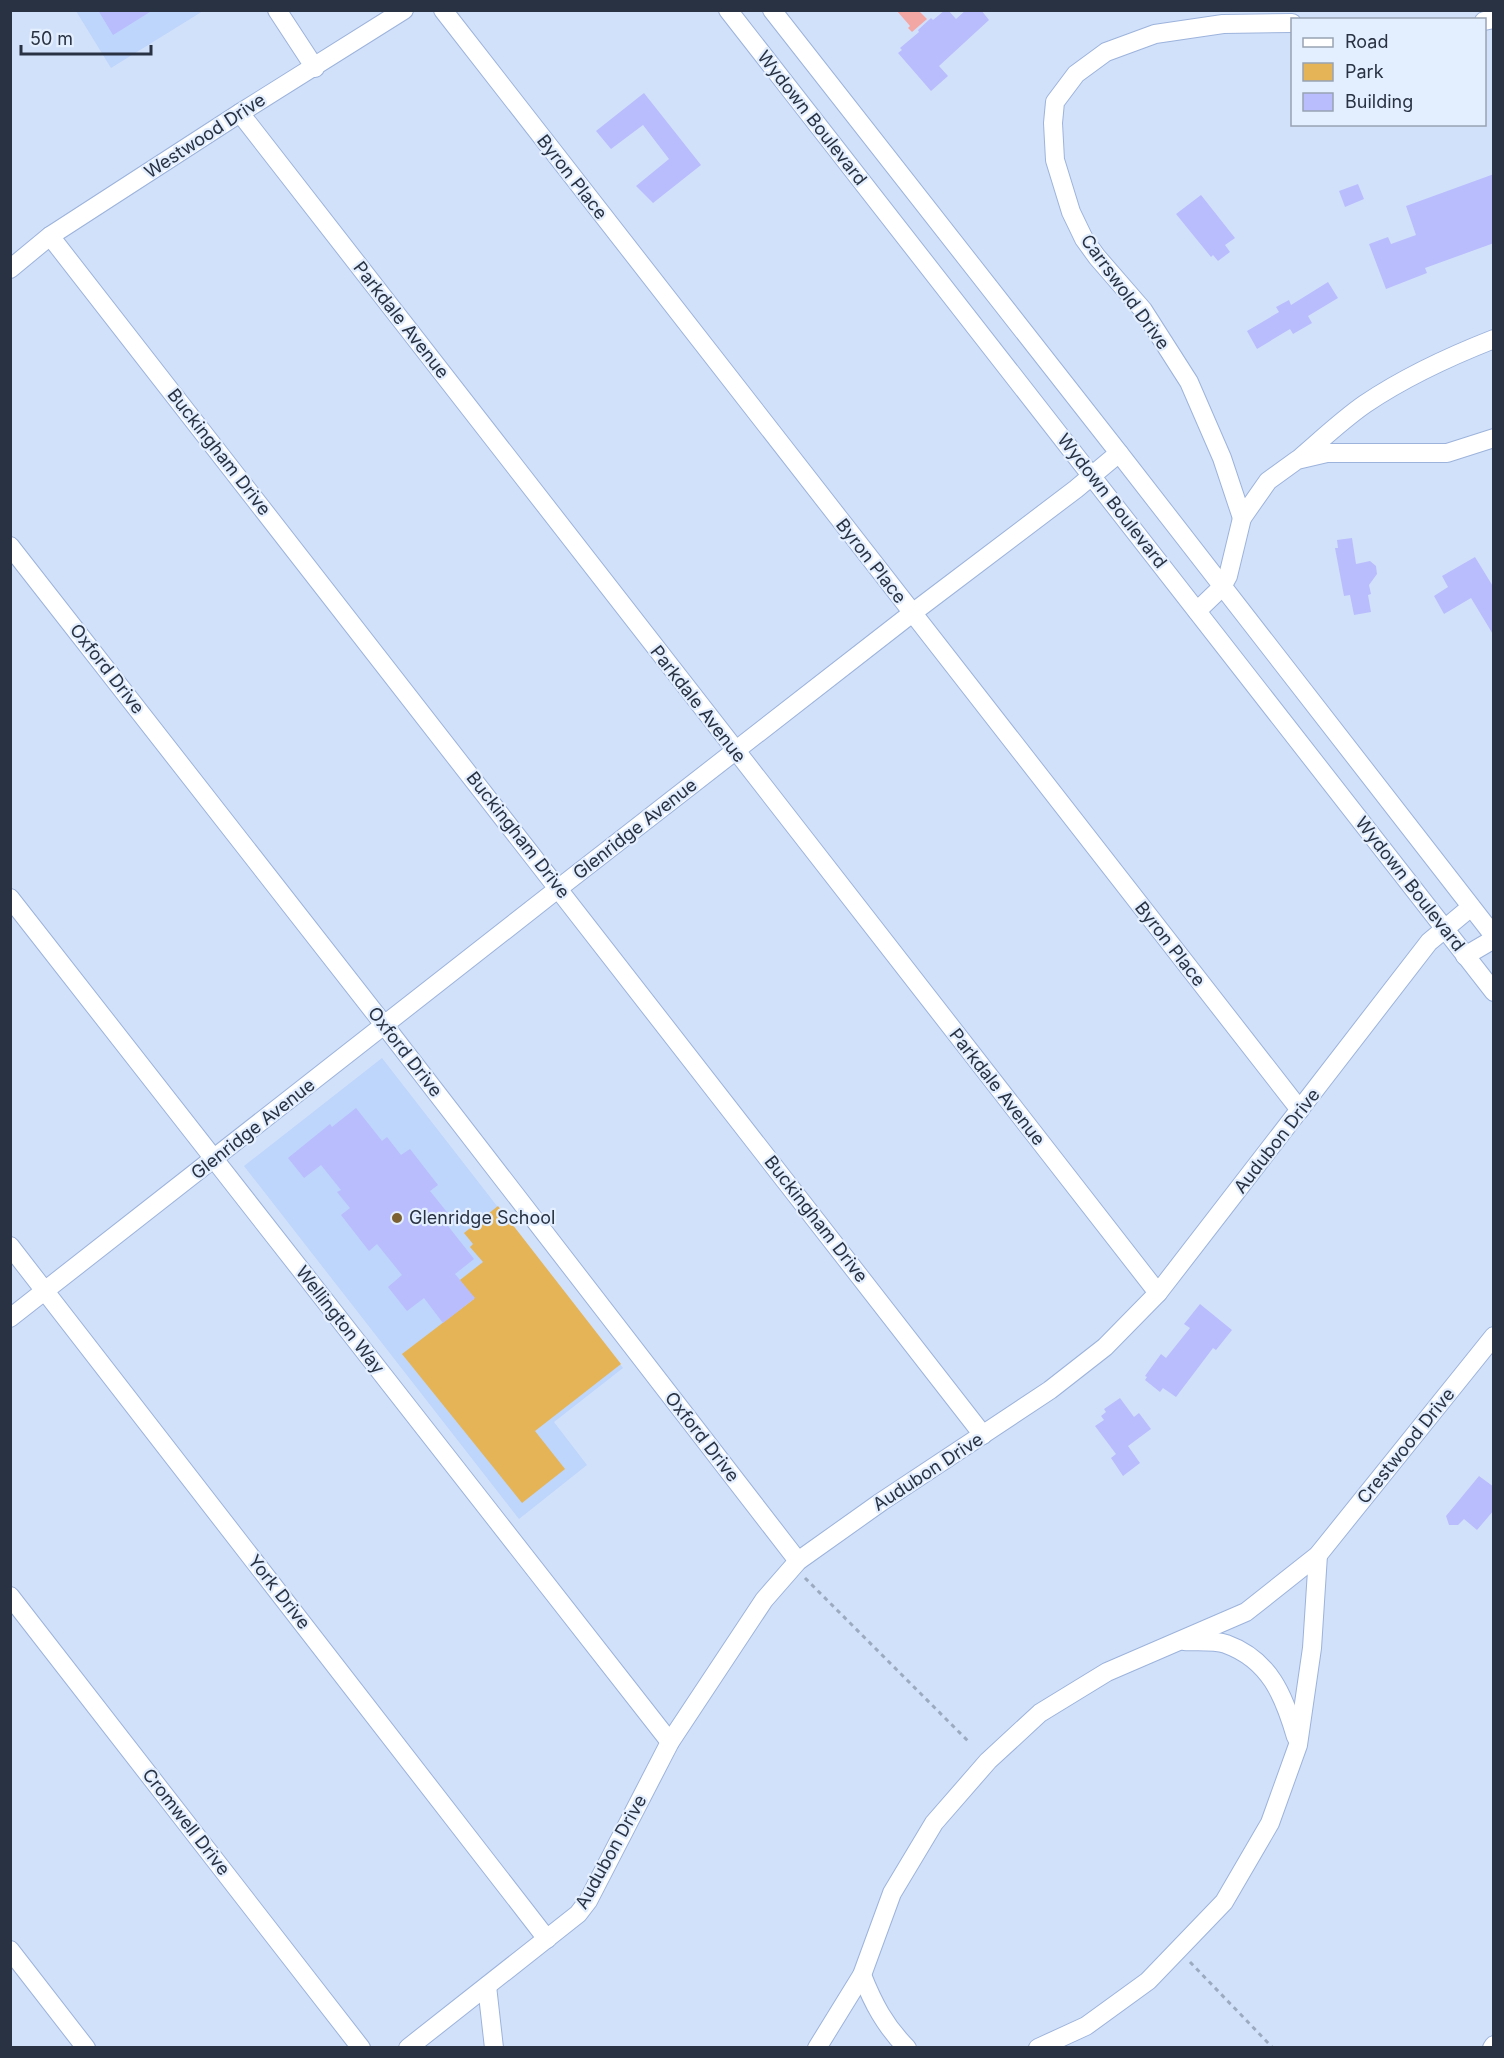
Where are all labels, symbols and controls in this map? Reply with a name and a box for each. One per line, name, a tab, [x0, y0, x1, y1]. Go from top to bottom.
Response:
scale bar	[21, 18, 152, 56]
legend	[1291, 18, 1486, 126]
text: 50 m	[30, 28, 73, 49]
text: Road	[1345, 31, 1388, 52]
street label: Wydown Boulevard	[753, 46, 871, 189]
text: Park	[1345, 61, 1384, 82]
street label: Westwood Drive	[140, 89, 269, 182]
text: Building	[1345, 91, 1413, 112]
street label: Byron Place	[533, 130, 612, 223]
street label: Carrswold Drive	[1077, 230, 1174, 353]
street label: Parkdale Avenue	[349, 257, 454, 382]
street label: Buckingham Drive	[163, 384, 275, 519]
street label: Wydown Boulevard	[1053, 429, 1171, 572]
street label: Byron Place	[832, 514, 911, 607]
street label: Oxford Drive	[66, 620, 149, 718]
street label: Parkdale Avenue	[646, 641, 751, 766]
street label: Buckingham Drive	[462, 767, 574, 902]
street label: Glenridge Avenue	[569, 774, 701, 883]
street label: Wydown Boulevard	[1351, 812, 1469, 955]
street label: Byron Place	[1131, 897, 1210, 990]
street label: Oxford Drive	[364, 1003, 447, 1101]
street label: Parkdale Avenue	[945, 1024, 1050, 1149]
street label: Glenridge Avenue	[187, 1074, 319, 1183]
street label: Audubon Drive	[1229, 1084, 1324, 1197]
street label: Buckingham Drive	[760, 1151, 872, 1286]
place label: Glenridge School	[409, 1207, 555, 1228]
marker: Glenridge School	[390, 1211, 404, 1225]
street label: Wellington Way	[292, 1262, 389, 1378]
street label: Crestwood Drive	[1353, 1384, 1459, 1508]
street label: Oxford Drive	[661, 1388, 744, 1486]
street label: Audubon Drive	[869, 1428, 987, 1515]
street label: York Drive	[244, 1550, 315, 1633]
street label: Cromwell Drive	[138, 1764, 235, 1879]
street label: Audubon Drive	[571, 1791, 651, 1912]

